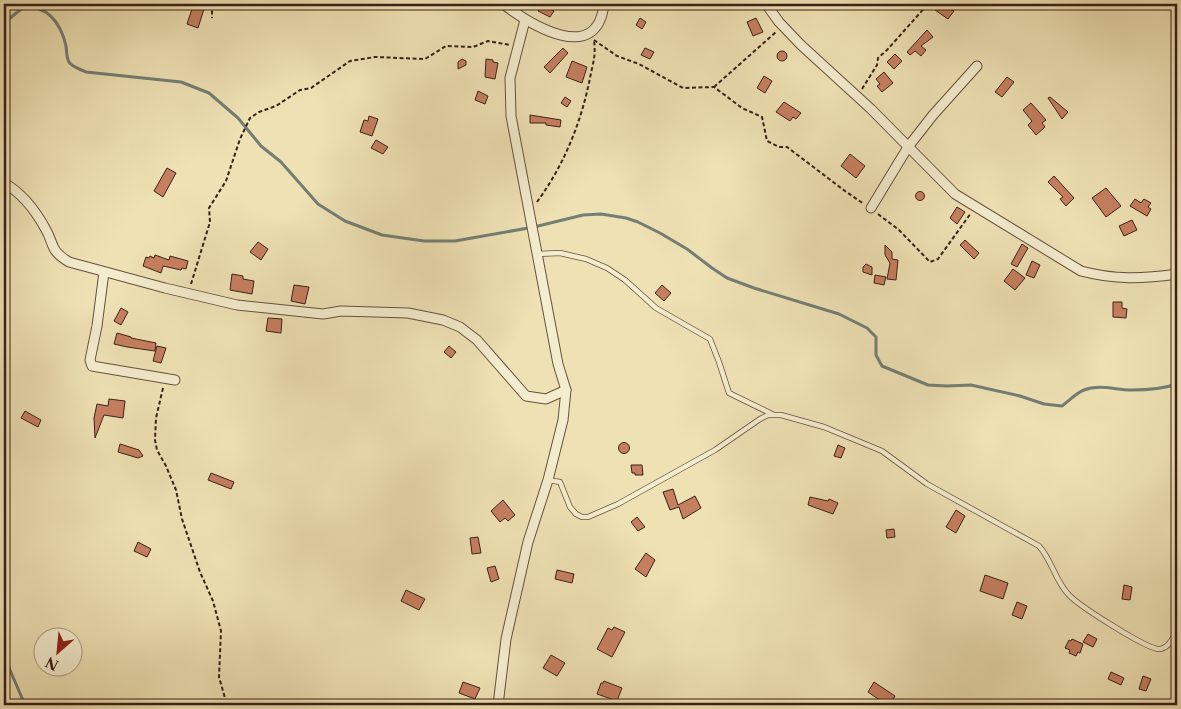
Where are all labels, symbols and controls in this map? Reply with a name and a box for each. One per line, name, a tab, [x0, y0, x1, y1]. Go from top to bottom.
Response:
north arrow	[32, 626, 82, 676]
text: N	[43, 653, 62, 674]

